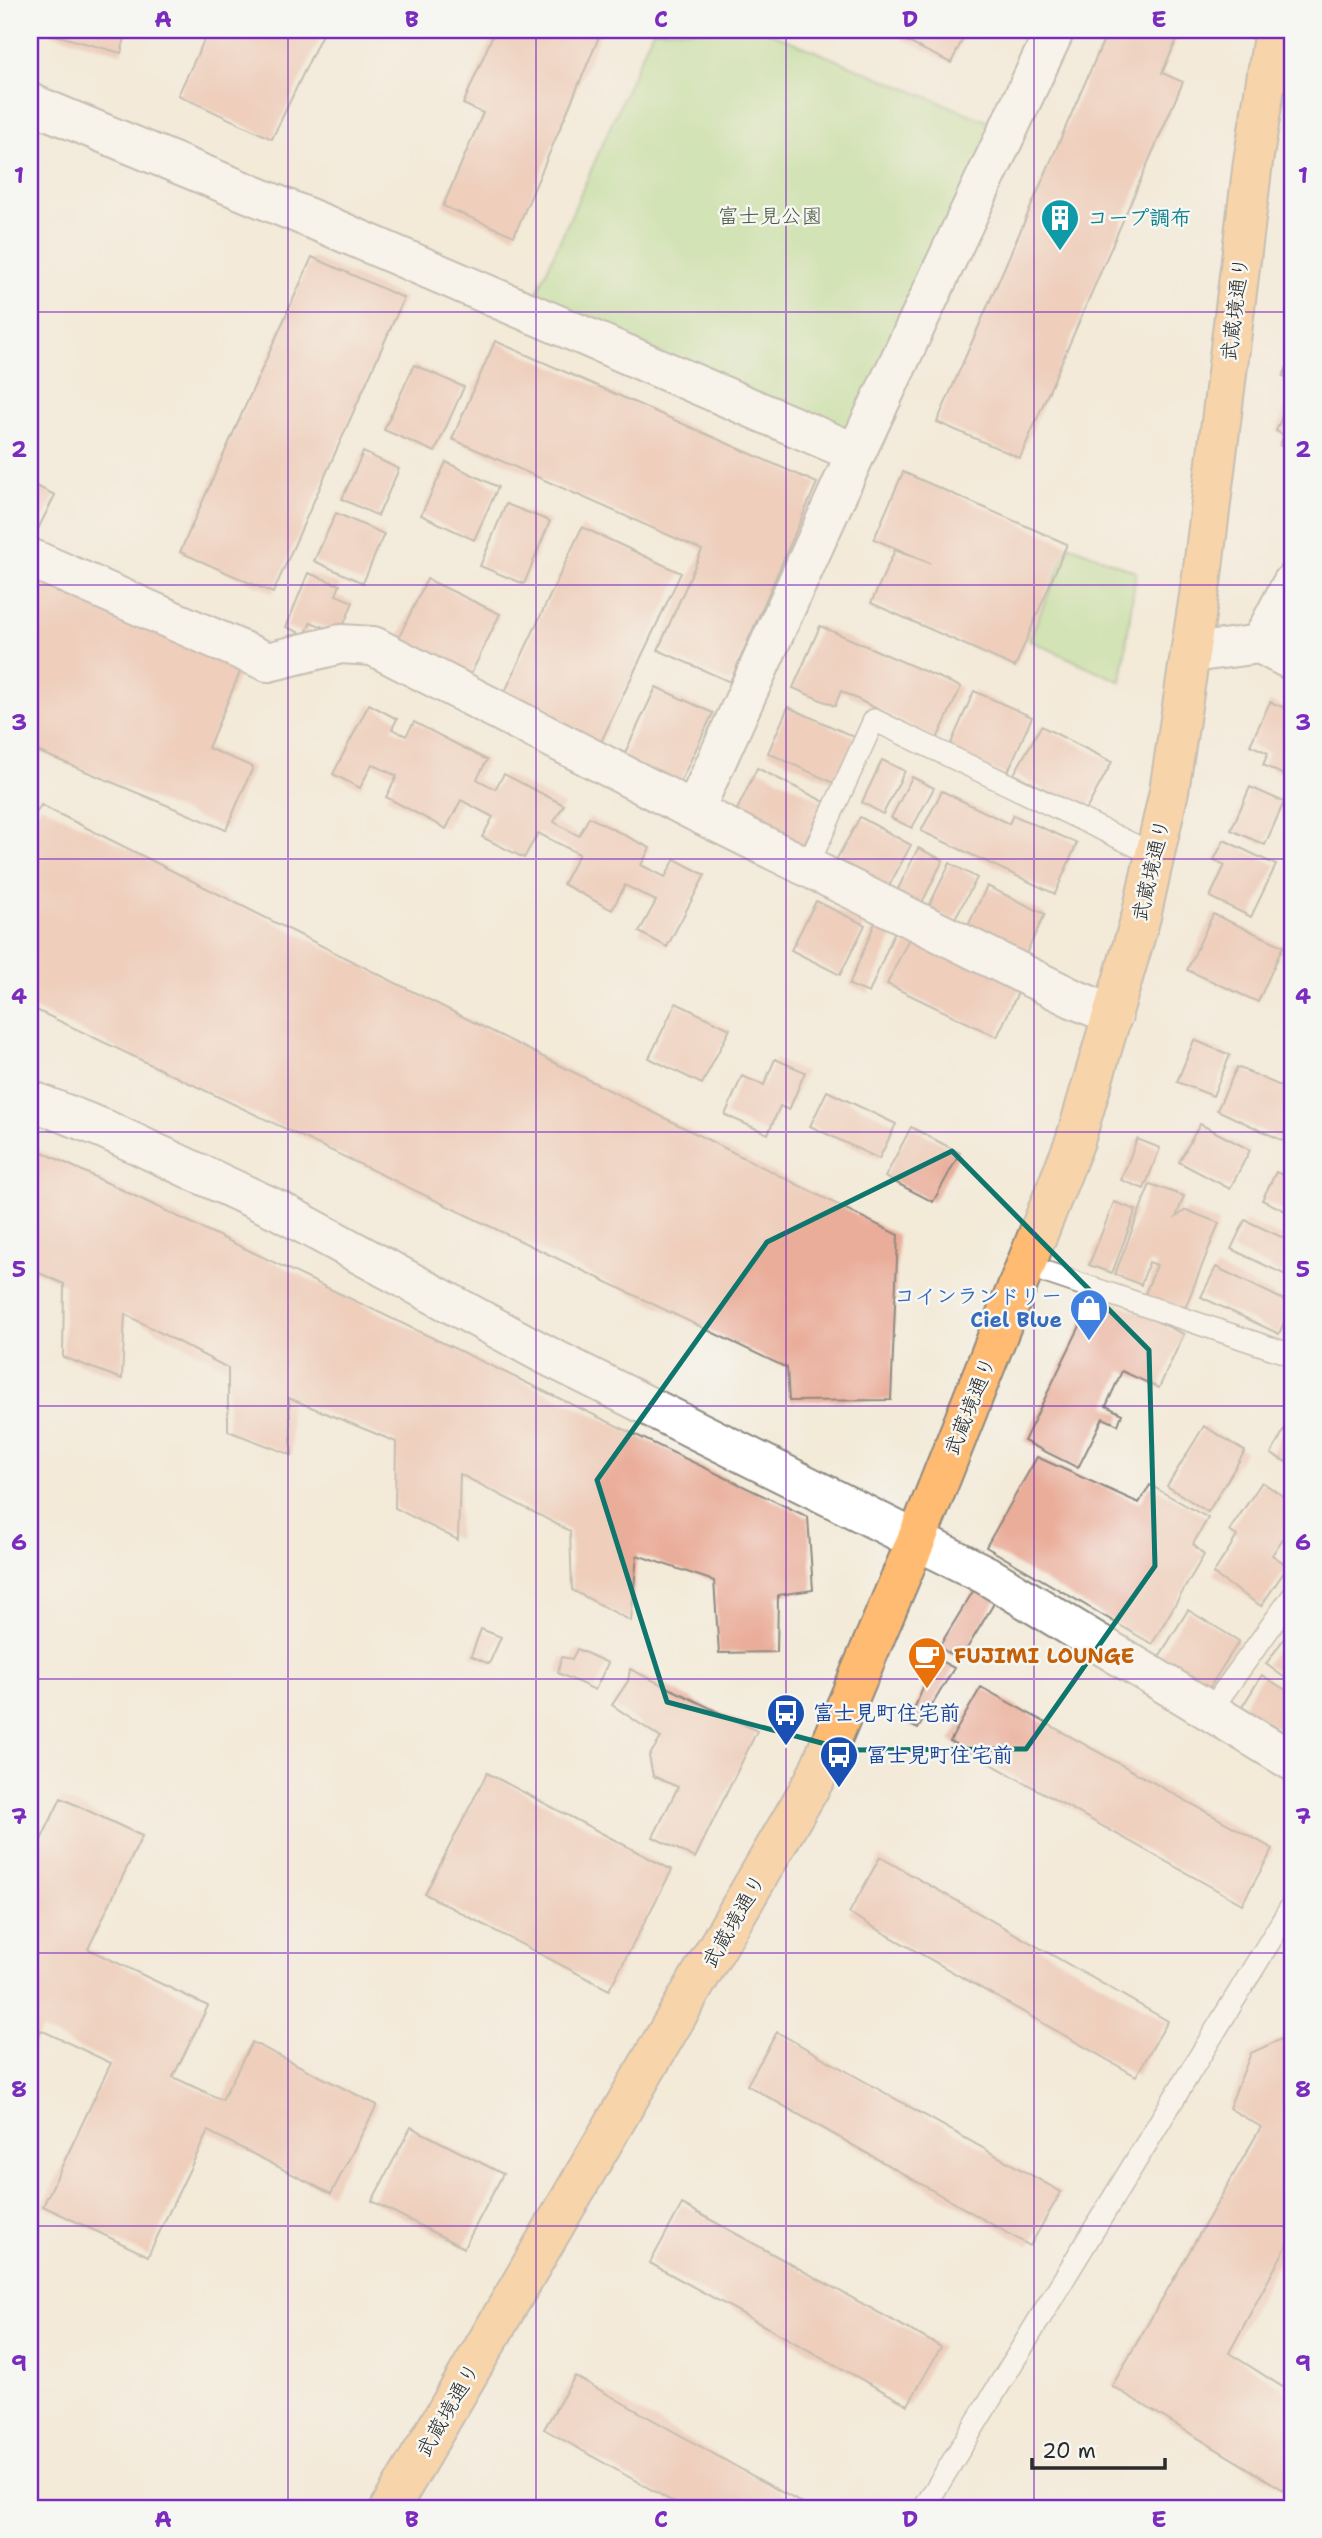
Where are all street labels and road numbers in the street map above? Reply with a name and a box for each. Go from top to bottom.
street label: 武蔵境通り [1215,255,1255,363]
street label: 武蔵境通り [1126,816,1176,924]
street label: 武蔵境通り [937,1352,1003,1460]
street label: 武蔵境通り [696,1869,772,1973]
street label: 武蔵境通り [410,2358,486,2462]

